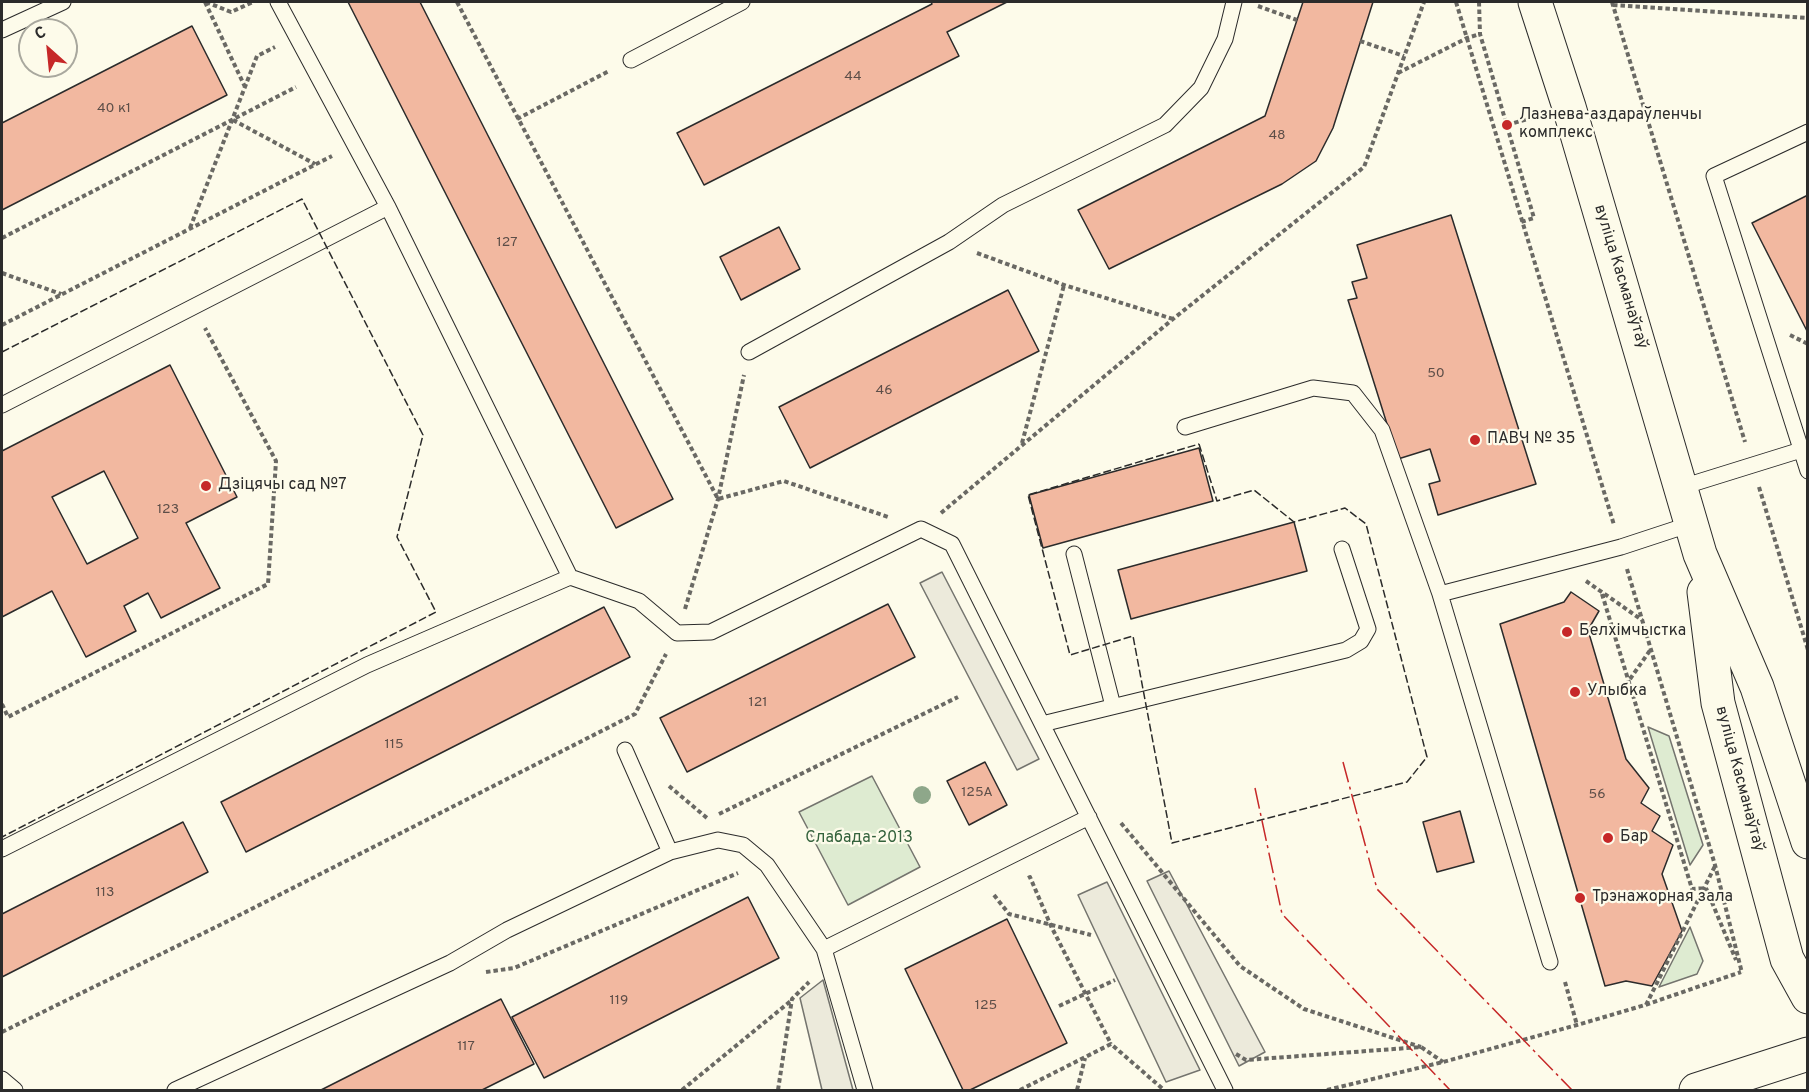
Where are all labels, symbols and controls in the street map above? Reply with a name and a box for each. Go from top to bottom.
north arrow [18,18,78,78]
text: С [32,23,50,45]
house number: 44 [844,69,862,85]
house number: 40 к1 [97,101,131,117]
place label: Лазнева-аздараўленчы комплекс [1519,106,1702,144]
marker: Лазнева-аздараўленчы комплекс [1500,118,1514,132]
house number: 48 [1268,128,1286,144]
street label: вуліца Касманаўтаў [1589,203,1651,351]
house number: 127 [497,235,517,251]
house number: 50 [1427,366,1445,382]
house number: 46 [875,383,893,399]
place label: ПАВЧ № 35 [1487,430,1575,450]
marker: ПАВЧ № 35 [1468,433,1482,447]
place label: Дзіцячы сад №7 [218,476,347,496]
marker: Дзіцячы сад №7 [199,479,213,493]
house number: 123 [157,502,179,518]
place label: Белхімчыстка [1579,622,1686,642]
marker: Белхімчыстка [1560,625,1574,639]
place label: Улыбка [1587,682,1647,702]
marker: Улыбка [1568,685,1582,699]
house number: 121 [748,695,768,711]
street label: вуліца Касманаўтаў [1710,704,1768,854]
house number: 115 [384,737,404,753]
house number: 125А [961,785,993,801]
house number: 56 [1588,787,1606,803]
place label: Бар [1620,828,1648,848]
park label: Слабада-2013 [805,829,913,849]
marker: Бар [1601,831,1615,845]
house number: 113 [96,885,114,901]
place label: Трэнажорная зала [1592,888,1733,908]
marker: Трэнажорная зала [1573,891,1587,905]
house number: 119 [610,993,628,1009]
house number: 125 [975,998,997,1014]
house number: 117 [457,1039,475,1055]

